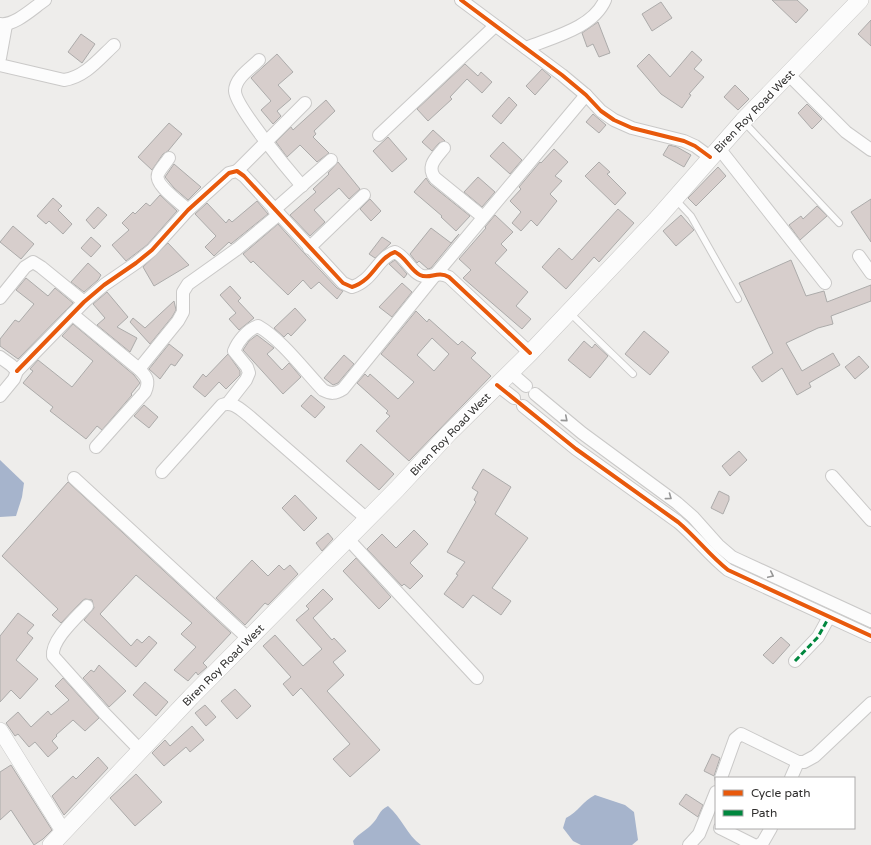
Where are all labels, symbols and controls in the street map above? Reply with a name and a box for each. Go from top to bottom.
street label: Biren Roy Road West [711,67,797,155]
street label: Biren Roy Road West [407,390,493,478]
one-way arrow [560,414,568,421]
one-way arrow [665,492,672,500]
one-way arrow [766,570,774,578]
street label: Biren Roy Road West [180,622,267,709]
legend [715,777,855,829]
text: Cycle path [751,786,810,800]
text: Path [751,806,777,820]

